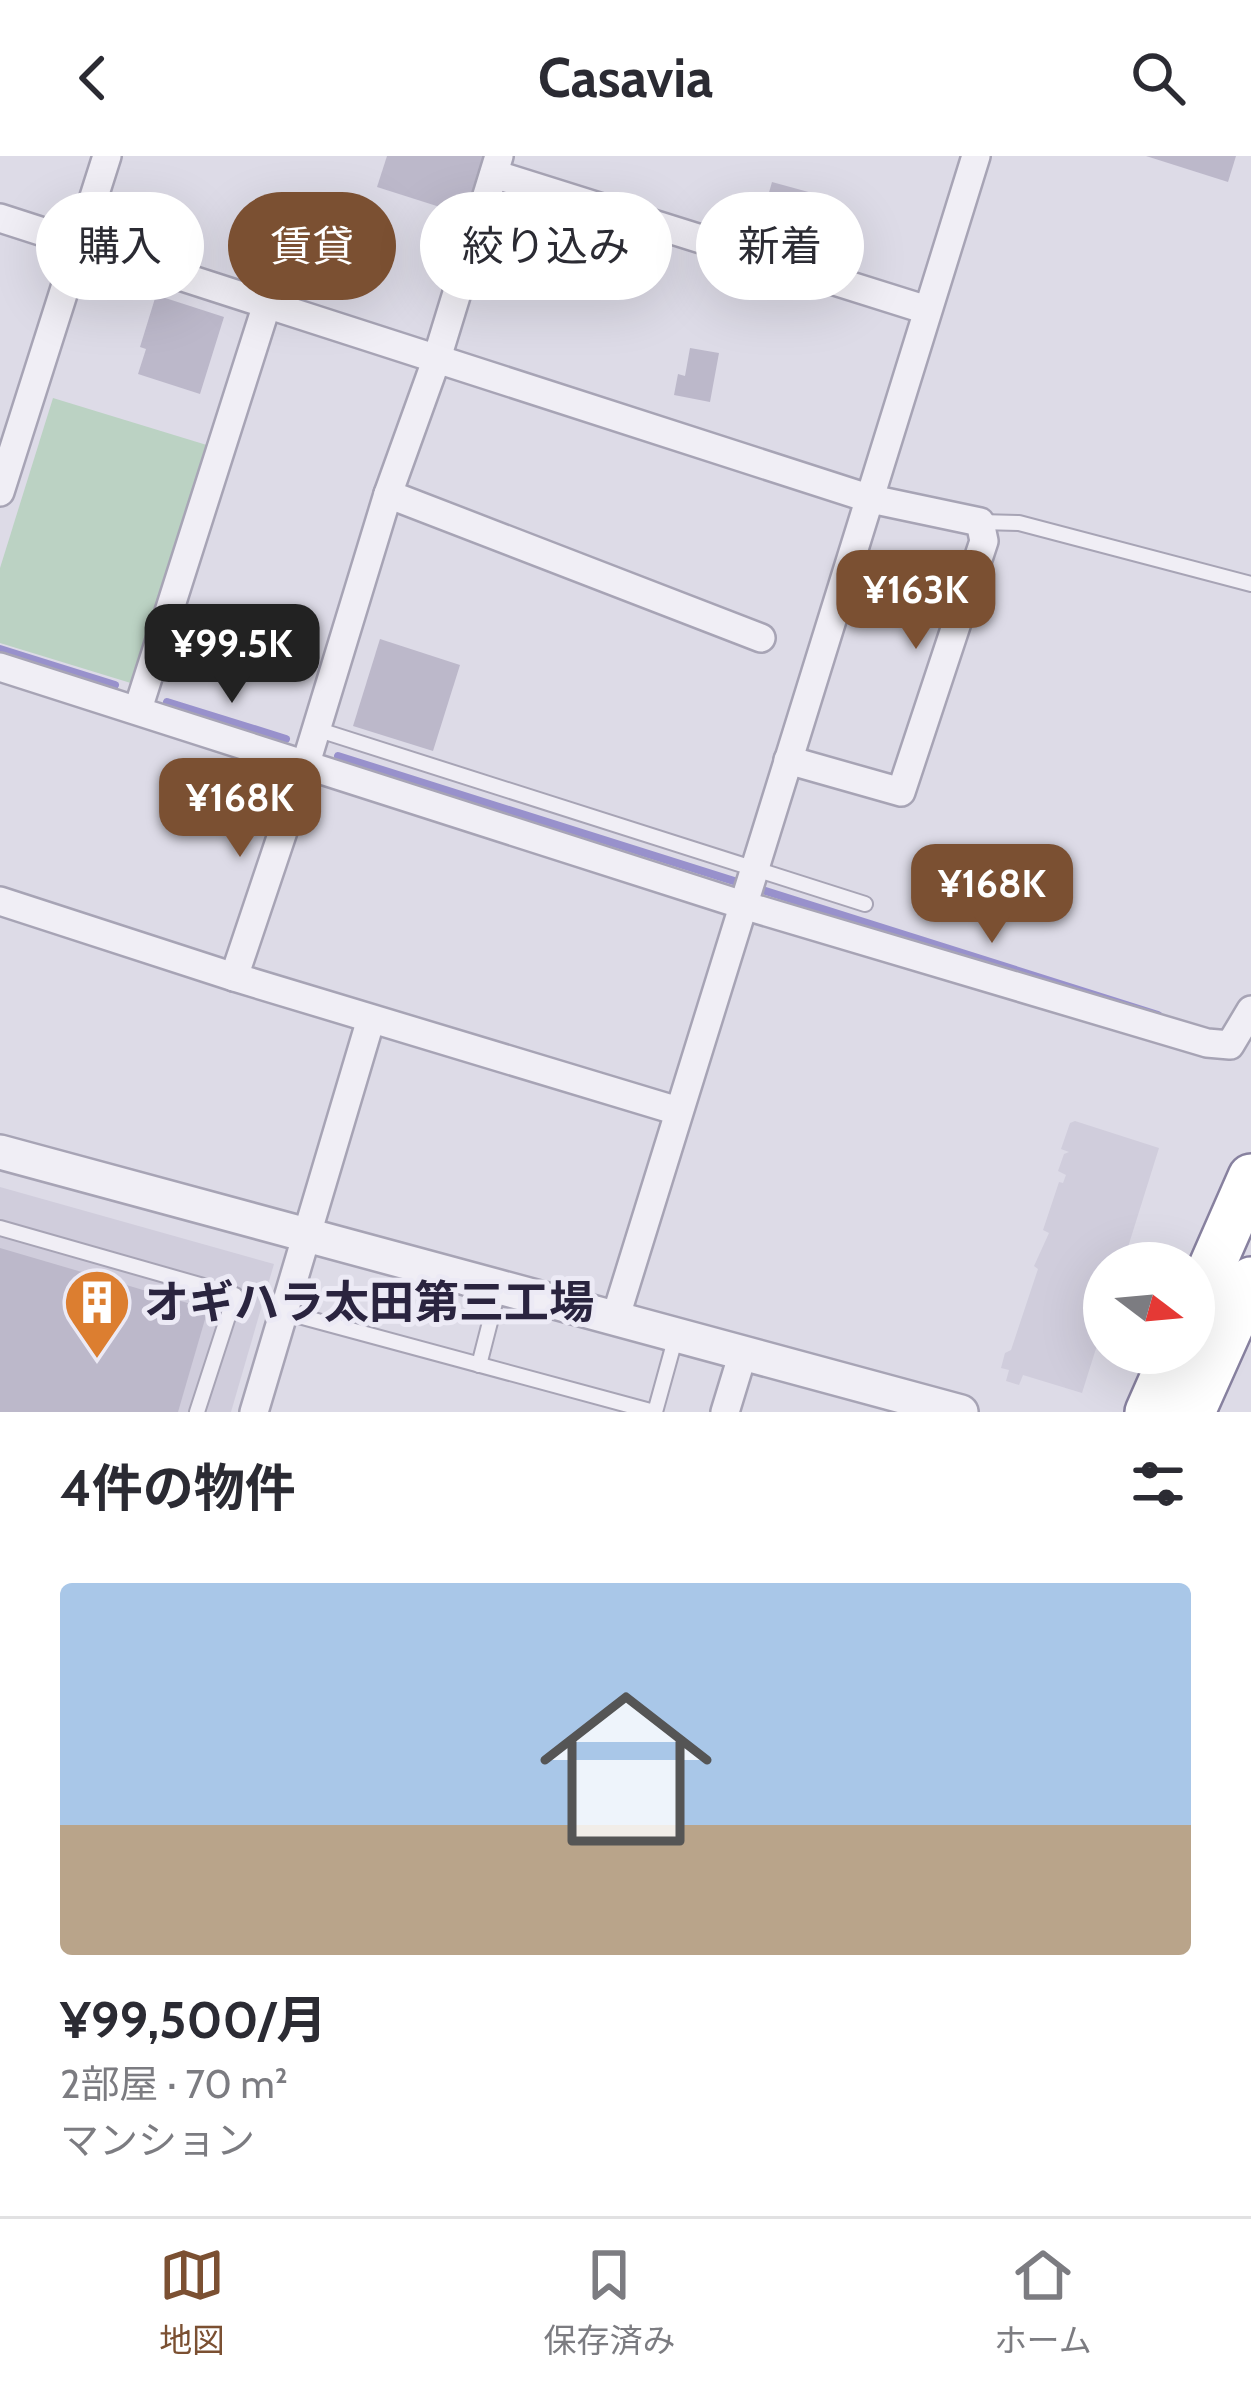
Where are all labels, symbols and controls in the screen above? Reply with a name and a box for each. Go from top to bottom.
icon: back [60,45,126,111]
text: Casavia [538,45,713,111]
icon: search [1125,45,1191,111]
chip: 購入 [36,192,204,300]
chip: 賃貸 [228,192,396,300]
chip: 絞り込み [420,192,672,300]
chip: 新着 [696,192,864,300]
pin: ¥163K [832,550,1000,652]
text: ¥163K [863,565,969,613]
pin: ¥99.5K [134,604,330,706]
text: ¥99.5K [172,619,292,667]
pin: ¥168K [156,758,324,860]
text: ¥168K [186,773,294,821]
pin: ¥168K [908,844,1076,946]
text: ¥168K [938,859,1046,907]
north arrow [1083,1242,1215,1374]
map controls [1083,1242,1215,1374]
building icon: オギハラ太田第三工場 [62,1267,132,1361]
place label: オギハラ太田第三工場 [144,1275,594,1329]
icon: filters [1125,1451,1191,1517]
text: 4件の物件 [60,1457,296,1519]
icon: home [518,1661,734,1877]
text: ¥99,500/月 [60,1989,327,2051]
text: 2部屋 · 70 m² [60,2060,288,2108]
text: マンション [60,2116,255,2164]
tab: 地図 [159,2242,225,2362]
tab: 保存済み [543,2242,675,2362]
tab: ホーム [994,2242,1092,2362]

